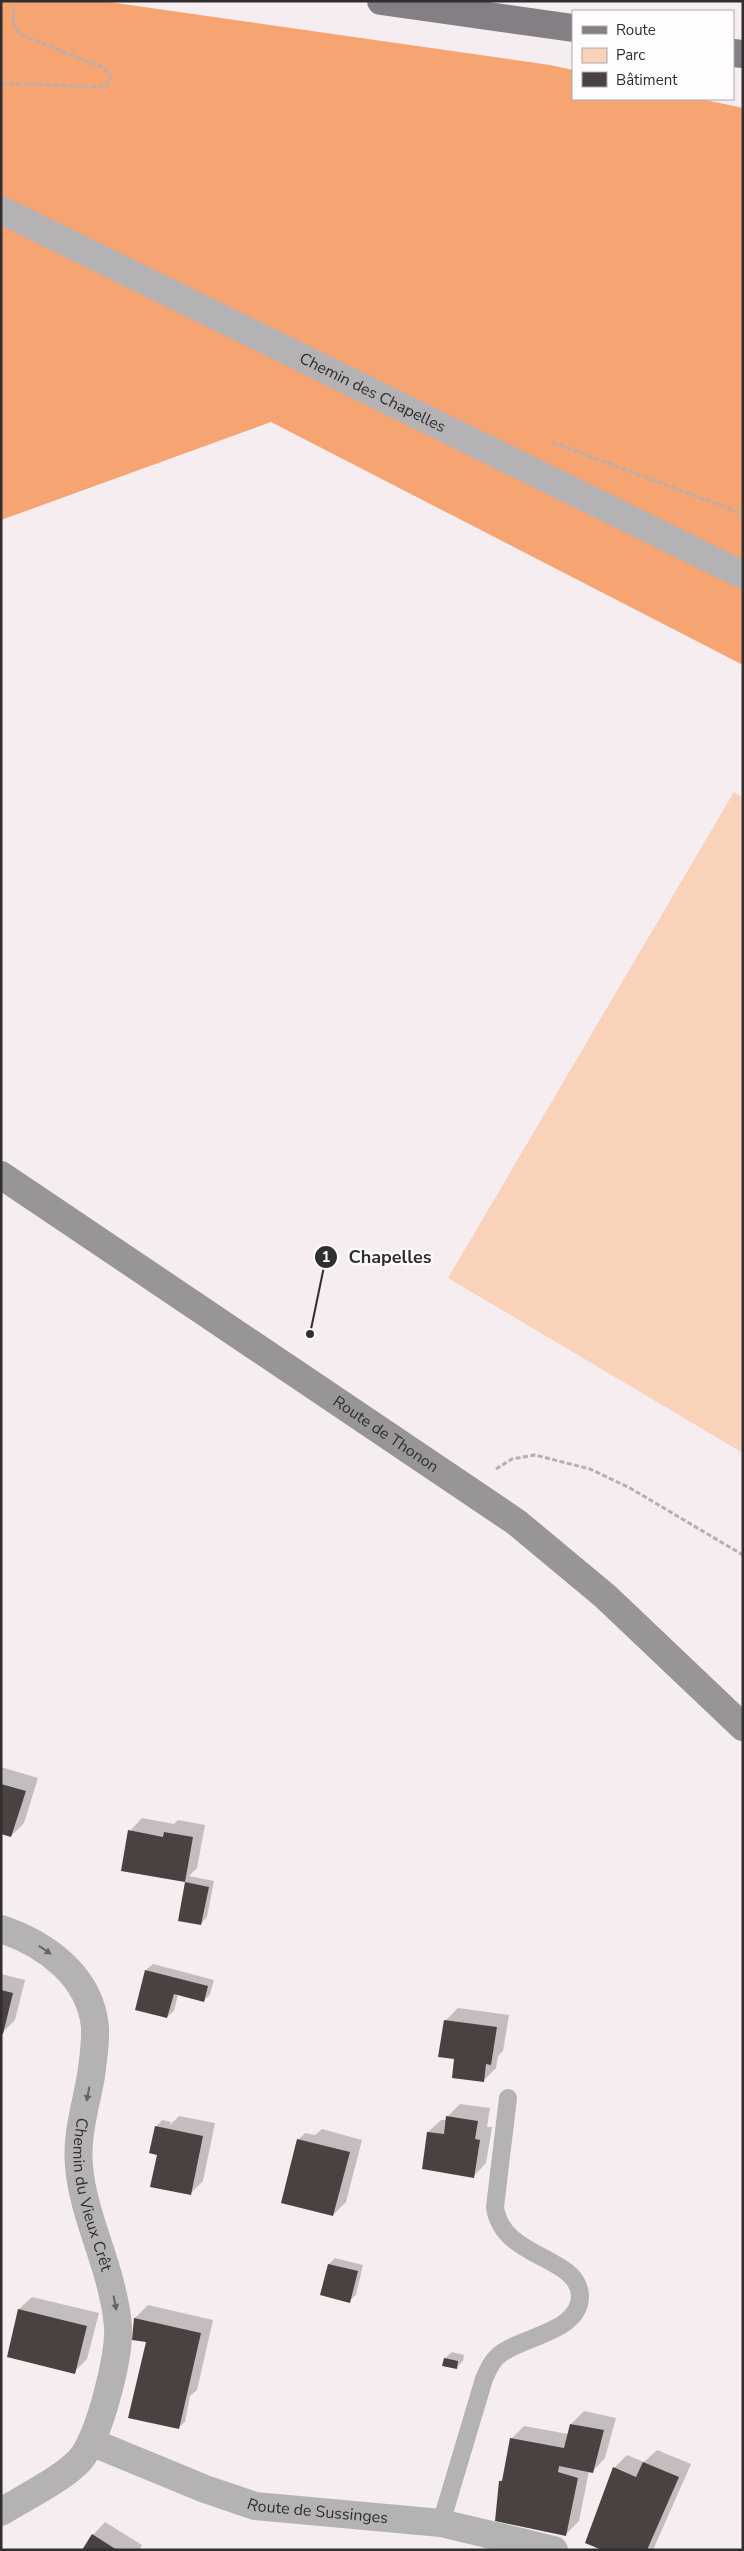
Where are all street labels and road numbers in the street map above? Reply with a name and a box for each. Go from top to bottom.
street label: Chemin des Chapelles [296,347,449,438]
street label: Route de Thonon [329,1391,443,1478]
street label: Chemin du Vieux Crêt [67,2116,117,2274]
street label: Route de Sussinges [244,2493,389,2529]

